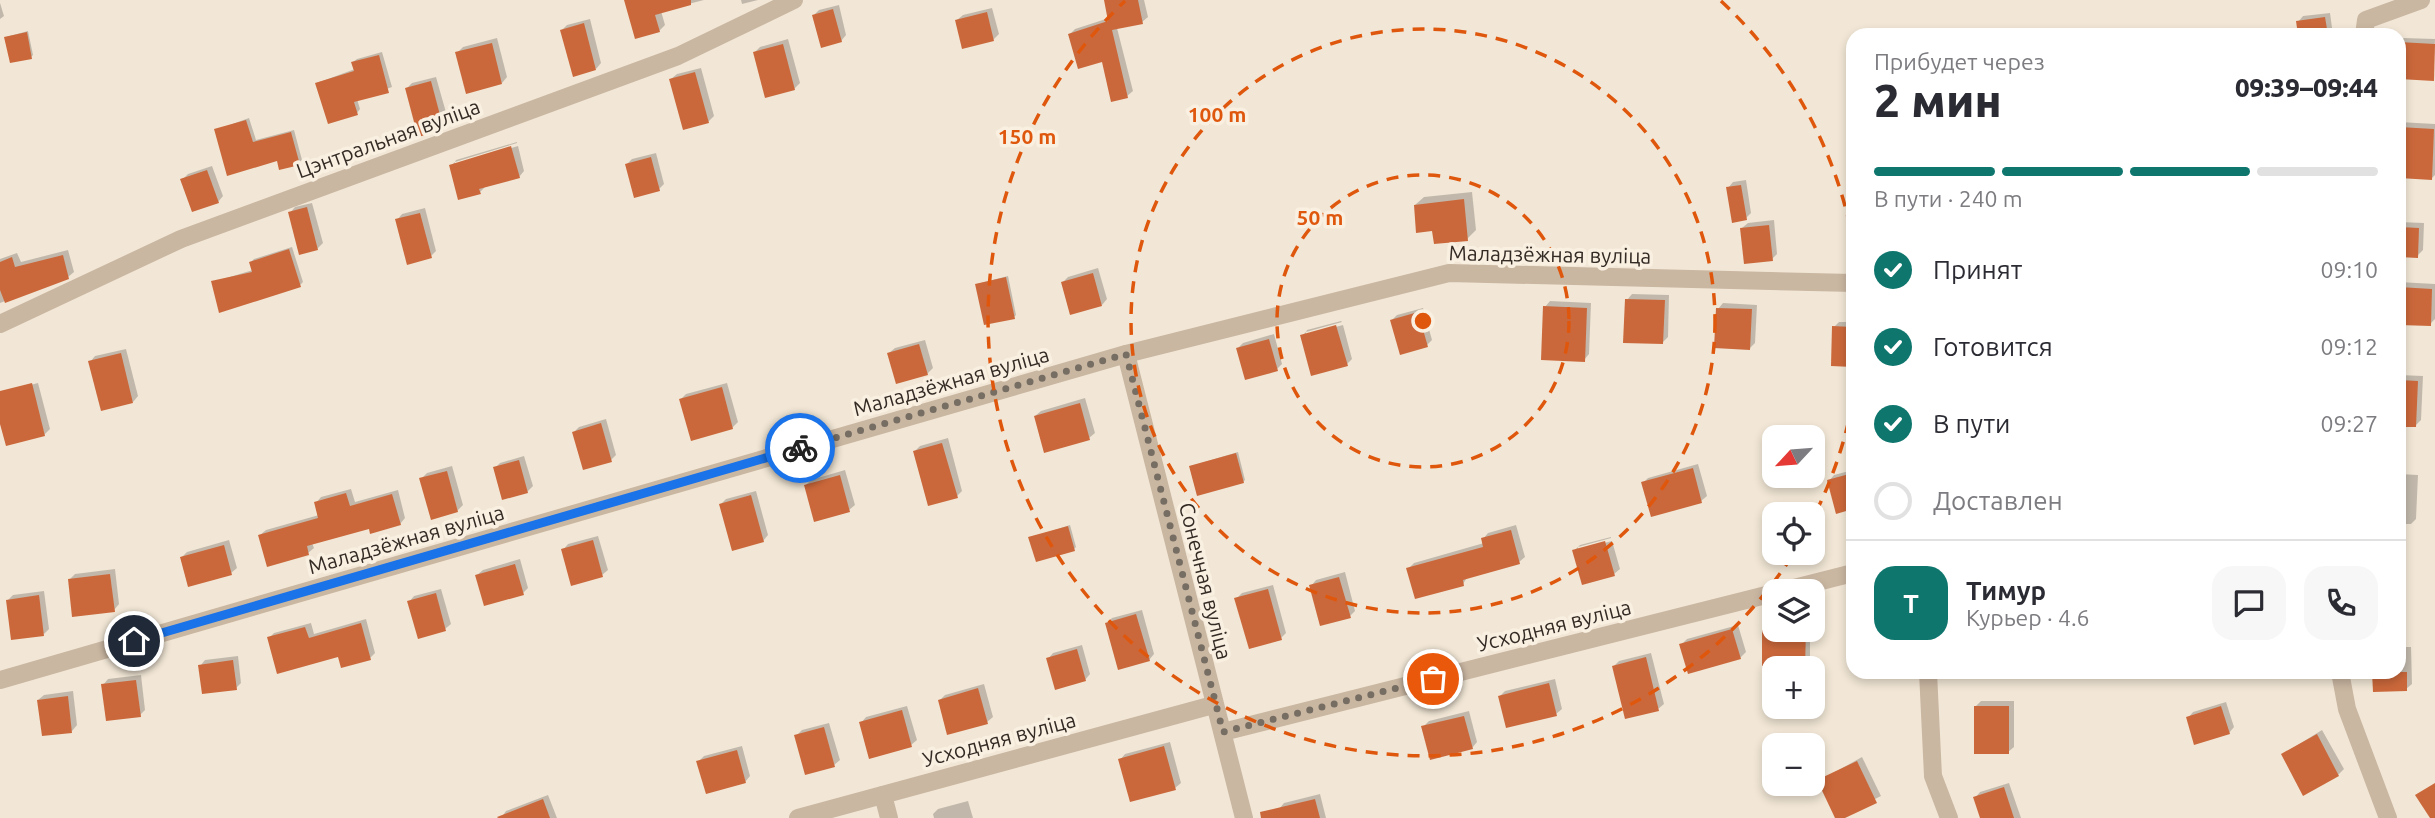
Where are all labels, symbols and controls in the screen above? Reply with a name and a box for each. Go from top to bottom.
text: Прибудет через [1874,49,2045,74]
text: 09:39–09:44 [2235,73,2378,102]
text: 2 мин [1874,74,2002,126]
street label: Цэнтральная вуліца [293,94,483,182]
text: 100 m [1188,102,1246,126]
text: 150 m [998,124,1056,148]
text: В пути · 240 m [1874,186,2023,211]
text: 50 m [1297,205,1343,229]
street label: Маладзёжная вуліца [1449,240,1651,268]
icon: check [1874,251,1912,289]
text: Принят [1933,255,2022,284]
text: 09:10 [2320,257,2378,282]
centre of rings [1411,309,1435,333]
icon: check [1874,328,1912,366]
text: Готовится [1933,332,2053,361]
text: 09:12 [2320,334,2378,359]
street label: Маладзёжная вуліца [850,342,1052,420]
icon: check [1874,405,1912,443]
text: В пути [1933,409,2010,438]
text: 09:27 [2320,411,2378,436]
courier [765,413,835,483]
north arrow [1762,425,1825,488]
map controls [1762,425,1825,796]
icon: bike [781,429,819,467]
text: Доставлен [1933,486,2063,515]
street label: Маладзёжная вуліца [305,500,507,578]
street label: Сонечная вуліца [1175,500,1237,662]
button: locate [1762,502,1825,565]
button: chat [2212,566,2286,640]
button: phone [2304,566,2378,640]
text: Тимур [1966,576,2046,605]
button: layers [1762,579,1825,642]
text: Т [1903,589,1919,618]
street label: Усходняя вуліца [1475,594,1633,656]
text: Курьер · 4.6 [1966,605,2090,630]
pin [104,611,164,671]
icon: home [115,622,153,660]
pin [1403,649,1463,709]
button: + [1762,656,1825,719]
icon: bag [1414,660,1452,698]
street label: Усходняя вуліца [920,707,1078,771]
button: − [1762,733,1825,796]

